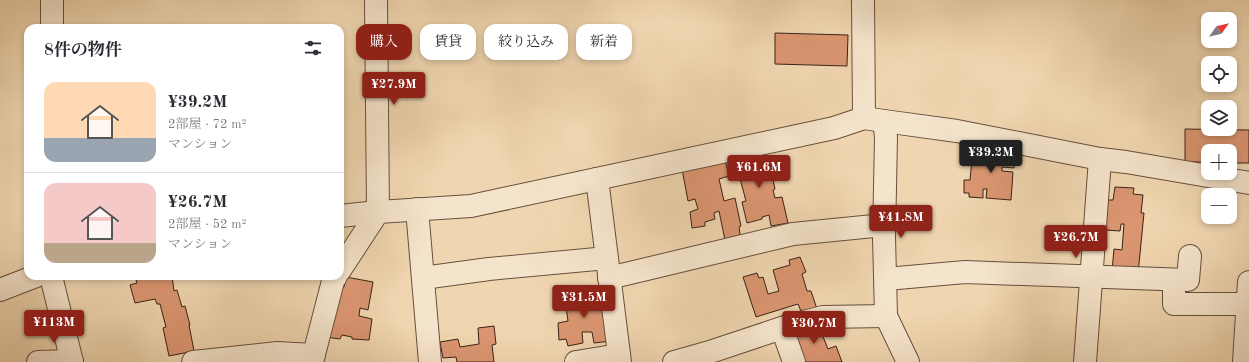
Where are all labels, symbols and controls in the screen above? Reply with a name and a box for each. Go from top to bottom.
north arrow [1201,12,1237,48]
map controls [1201,12,1237,224]
chip: 購入 [356,24,412,60]
chip: 賃貸 [420,24,476,60]
chip: 絞り込み [484,24,568,60]
chip: 新着 [576,24,632,60]
icon: filters [302,37,324,59]
text: 8件の物件 [44,42,122,59]
button: locate [1201,56,1237,92]
pin: ¥27.9M [361,72,427,106]
text: ¥27.9M [371,78,417,91]
text: ¥39.2M [168,94,227,111]
icon: home [76,98,124,146]
button: layers [1201,100,1237,136]
text: 2部屋 · 72 m² [168,118,246,131]
text: マンション [168,138,232,151]
pin: ¥39.2M [958,140,1024,174]
button: + [1201,144,1237,180]
text: ¥39.2M [968,146,1014,159]
pin: ¥61.6M [726,155,792,189]
text: ¥61.6M [736,161,782,174]
button: − [1201,188,1237,224]
text: ¥26.7M [168,194,227,211]
icon: home [76,199,124,247]
pin: ¥41.8M [868,205,934,239]
text: ¥41.8M [878,211,924,224]
text: 2部屋 · 52 m² [168,218,246,231]
pin: ¥26.7M [1043,225,1109,259]
text: ¥26.7M [1053,231,1099,244]
text: マンション [168,238,232,251]
pin: ¥31.5M [551,285,617,319]
text: ¥31.5M [561,291,607,304]
pin: ¥113M [26,310,82,344]
pin: ¥30.7M [781,311,847,345]
text: ¥113M [33,316,75,329]
text: ¥30.7M [791,317,837,330]

